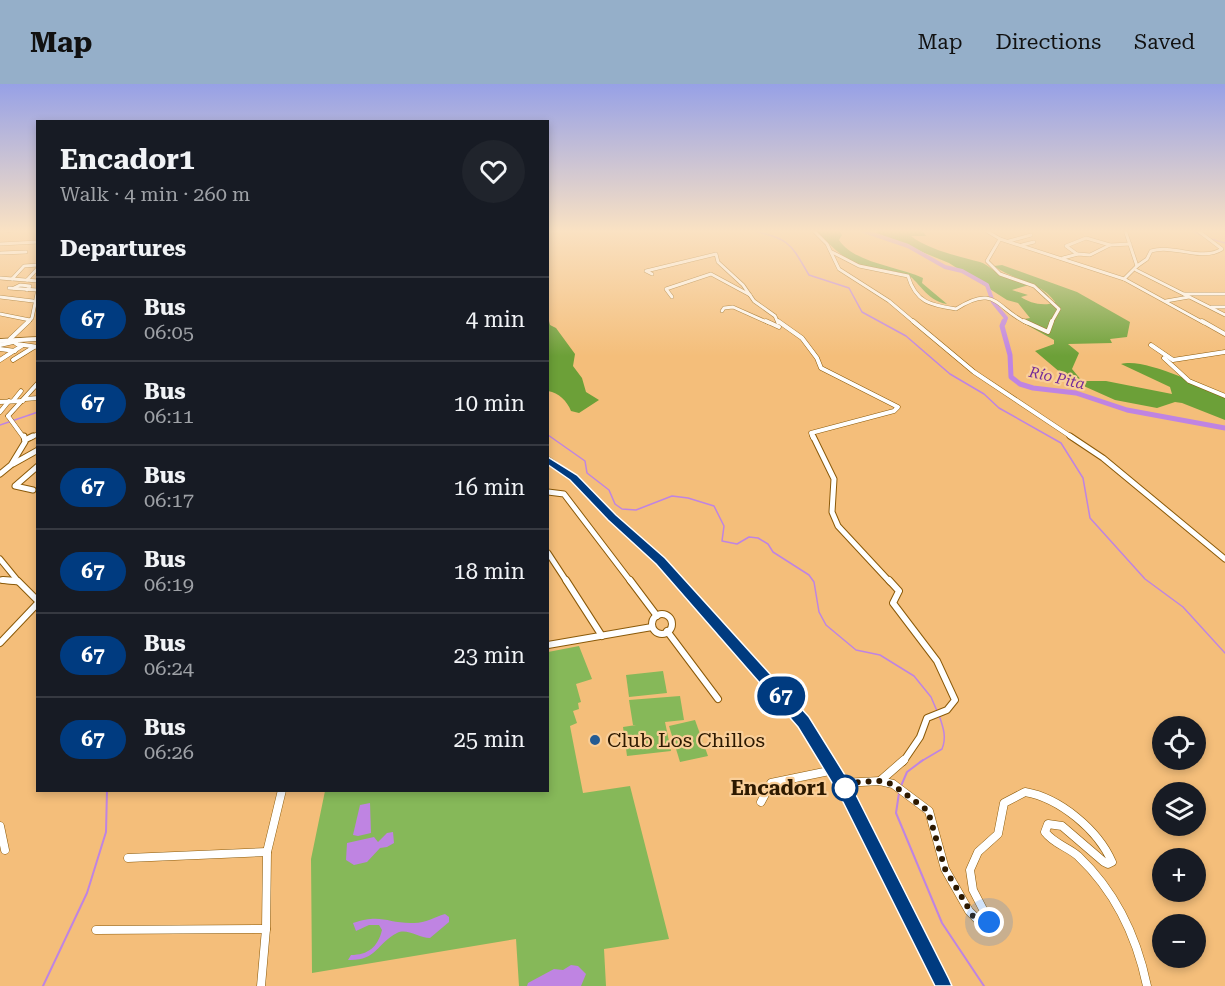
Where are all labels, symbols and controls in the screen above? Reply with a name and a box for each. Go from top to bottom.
text: Map [30,26,92,59]
text: Map [918,30,962,54]
text: Directions [995,30,1101,54]
text: Saved [1134,30,1195,54]
button: heart [462,140,525,203]
text: Encador1 [60,143,195,176]
text: Walk · 4 min · 260 m [60,182,250,206]
text: Departures [60,236,186,261]
text: Bus [144,295,186,320]
text: 67 [81,307,105,331]
text: 4 min [466,307,525,332]
text: 06:05 [144,320,194,344]
water label: Río Pita [1026,363,1087,393]
text: Bus [144,379,186,404]
text: 67 [81,391,105,415]
text: 10 min [454,391,525,416]
text: 06:11 [144,404,194,428]
text: Bus [144,463,186,488]
text: 67 [81,475,105,499]
text: 16 min [454,475,525,500]
text: 06:17 [144,488,194,512]
text: Bus [144,547,186,572]
text: 67 [81,559,105,583]
text: 18 min [454,559,525,584]
text: 06:19 [144,572,194,596]
text: Bus [144,631,186,656]
text: 67 [81,643,105,667]
text: 23 min [454,643,525,668]
text: 06:24 [144,656,194,680]
line badge: 67 [754,676,808,716]
text: 67 [769,684,793,708]
text: Bus [144,715,186,740]
map controls [1152,716,1206,968]
button: locate [1152,716,1206,770]
text: 67 [81,727,105,751]
text: 25 min [454,727,525,752]
place label: Club Los Chillos [607,728,765,752]
marker: Club Los Chillos [588,733,602,747]
text: 06:26 [144,740,194,764]
marker: Encador1 [832,775,858,801]
place label: Encador1 [731,776,827,800]
button: layers [1152,782,1206,836]
button: + [1152,848,1206,902]
your location [974,907,1004,937]
button: − [1152,914,1206,968]

